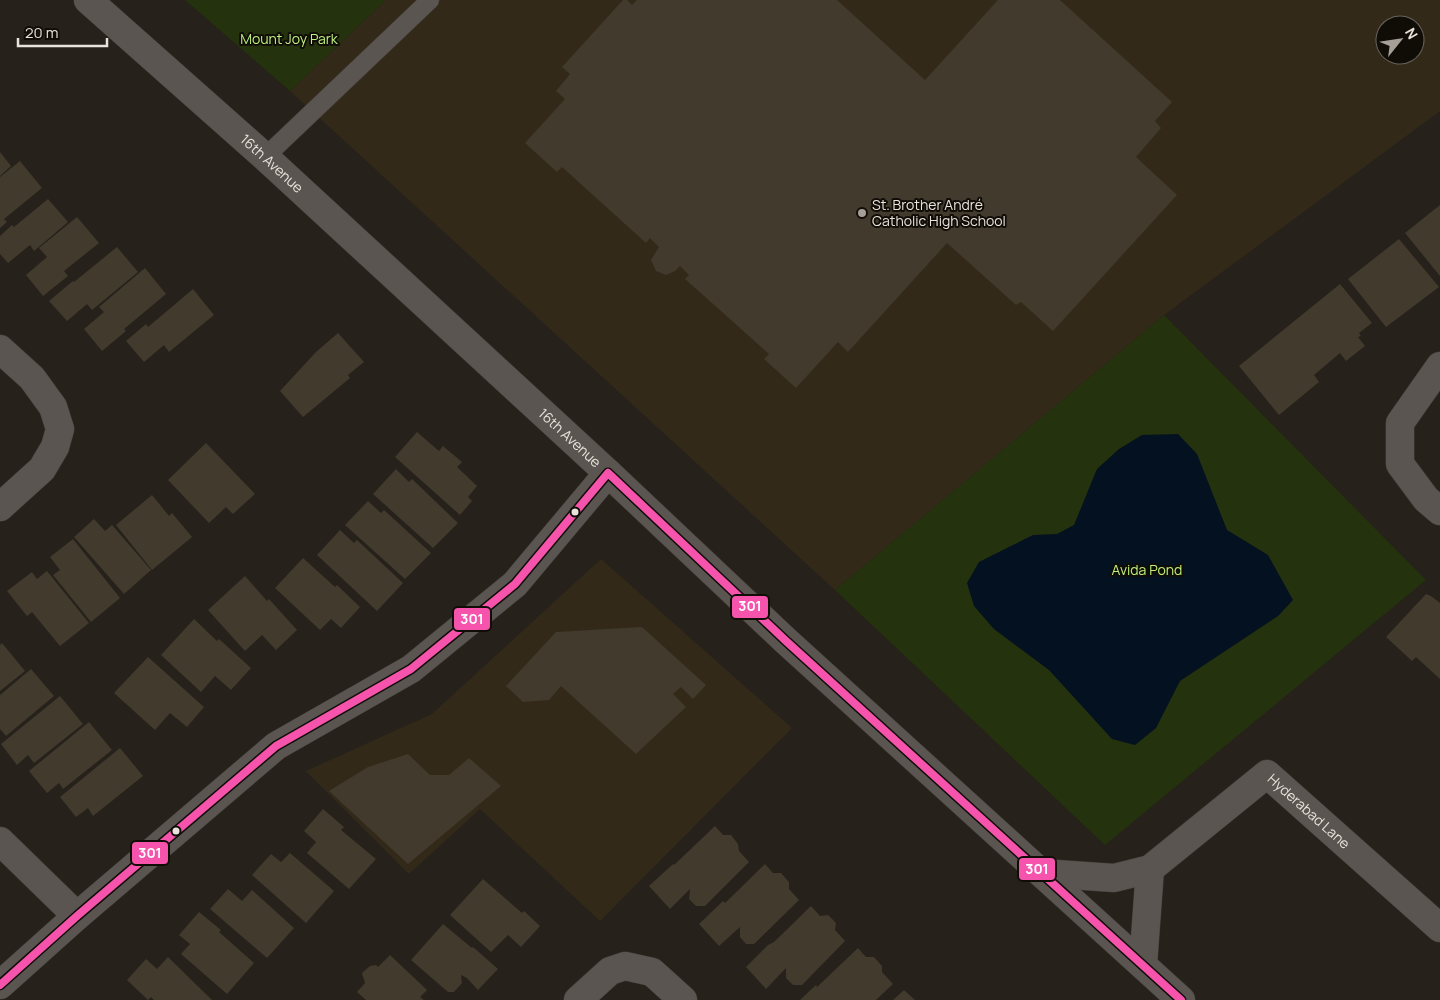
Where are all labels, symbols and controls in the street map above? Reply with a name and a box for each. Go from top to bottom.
scale bar [18,15,106,47]
north arrow [1375,15,1425,65]
text: 20 m [25,22,58,43]
text: N [1401,24,1422,42]
park label: Mount Joy Park [240,29,339,48]
street label: 16th Avenue [237,130,308,197]
place label: St. Brother André Catholic High School [872,195,1006,230]
marker: St. Brother André Catholic High School [856,207,868,219]
street label: 16th Avenue [535,404,606,471]
unlabelled marker [570,507,580,517]
park label: Avida Pond [1112,560,1182,579]
line badge: 301 [731,595,769,619]
text: 301 [738,596,762,615]
line badge: 301 [453,607,491,631]
text: 301 [460,609,484,628]
street label: Hyderabad Lane [1264,769,1354,853]
unlabelled marker [171,826,181,836]
line badge: 301 [131,841,169,865]
text: 301 [138,843,162,862]
line badge: 301 [1018,857,1056,881]
text: 301 [1025,859,1049,878]

